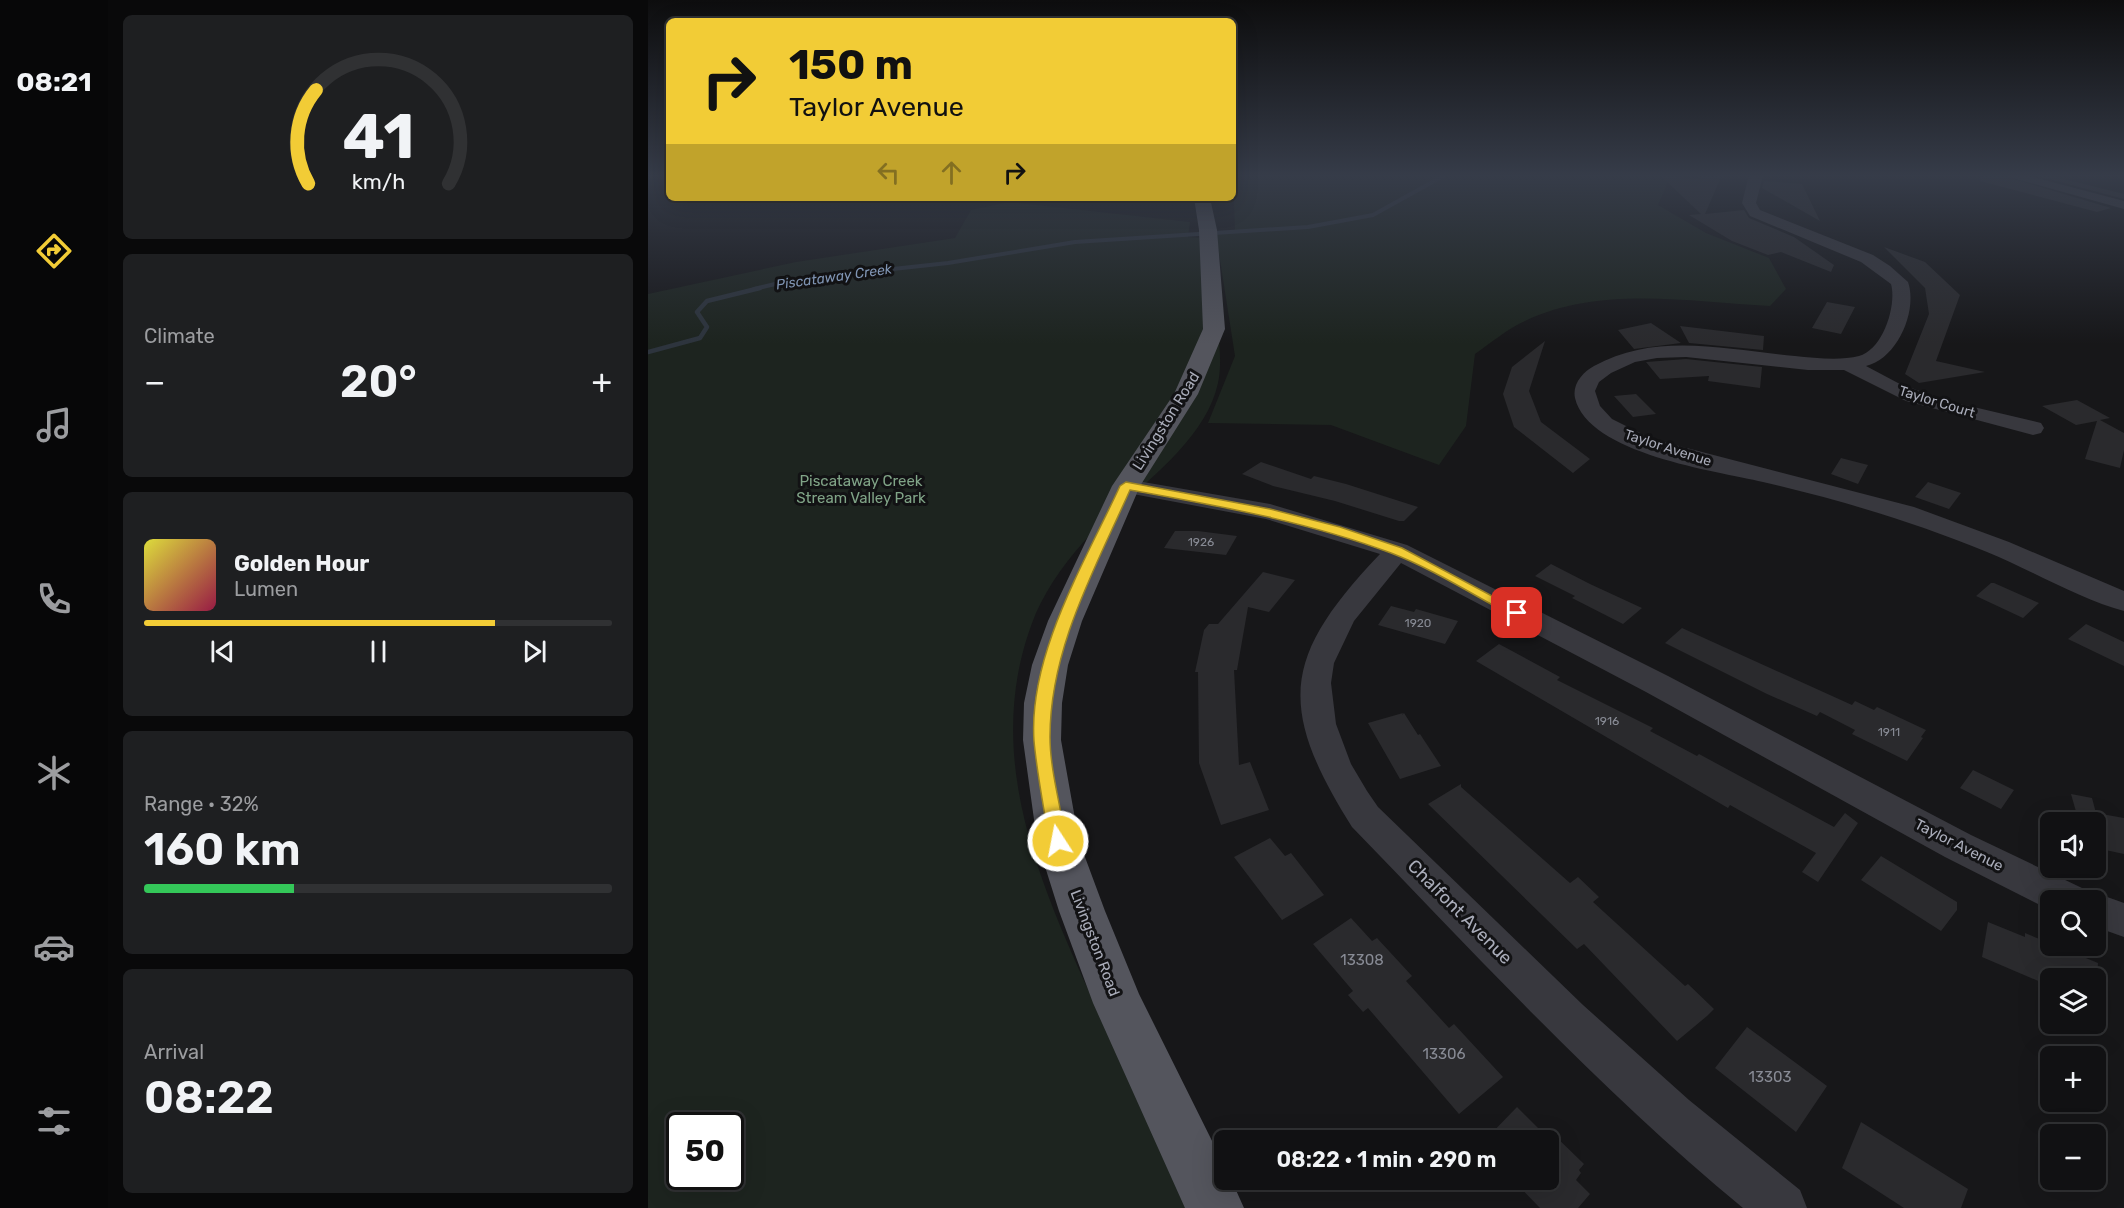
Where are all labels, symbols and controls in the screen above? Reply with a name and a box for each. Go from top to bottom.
text: 150 m [789,40,913,90]
icon: right [690,42,768,120]
text: 08:21 [16,66,92,98]
text: Taylor Avenue [789,91,964,123]
text: 41 [342,100,414,174]
icon: left [872,156,905,189]
icon: ahead [935,156,968,189]
icon: right [998,156,1031,189]
text: km/h [351,169,405,194]
icon: directions [33,230,75,272]
water label: Piscataway Creek [775,260,894,294]
text: Climate [144,324,215,348]
text: 20° [340,355,417,408]
text: − [144,362,165,401]
text: + [591,362,612,401]
street label: Livingston Road [1129,369,1203,473]
street label: Taylor Court [1897,382,1978,422]
icon: music [33,404,75,446]
street label: Taylor Avenue [1622,426,1714,470]
park label: Piscataway Creek Stream Valley Park [796,472,926,507]
house number: 1926 [1188,535,1214,549]
text: Golden Hour [234,550,369,577]
text: Lumen [234,577,298,601]
icon: phone [33,578,75,620]
pin [1491,587,1542,638]
icon: arrive [1500,596,1533,629]
house number: 1920 [1405,616,1431,630]
icon: previous [206,635,239,668]
icon: pause [362,635,395,668]
icon: next [518,635,551,668]
house number: 1916 [1595,714,1619,728]
house number: 1911 [1878,725,1900,739]
icon: climate [33,752,75,794]
text: Range · 32% [144,792,259,816]
position arrow [1026,809,1090,873]
map controls [2040,812,2106,1190]
button: sound [2040,812,2106,878]
street label: Taylor Avenue [1912,815,2006,875]
text: 160 km [144,823,301,876]
street label: Chalfont Avenue [1403,855,1517,969]
street label: Livingston Road [1066,887,1124,999]
button: search [2040,890,2106,956]
icon: car [33,926,75,968]
house number: 13308 [1340,951,1384,969]
button: layers [2040,968,2106,1034]
text: Arrival [144,1040,204,1064]
house number: 13306 [1422,1045,1466,1063]
button: + [2040,1046,2106,1112]
house number: 13303 [1749,1068,1792,1086]
text: 08:22 [144,1071,274,1124]
icon: filters [33,1100,75,1142]
speed limit sign: 50 [666,1112,744,1190]
button: − [2040,1124,2106,1190]
text: 08:22 · 1 min · 290 m [1276,1146,1497,1173]

